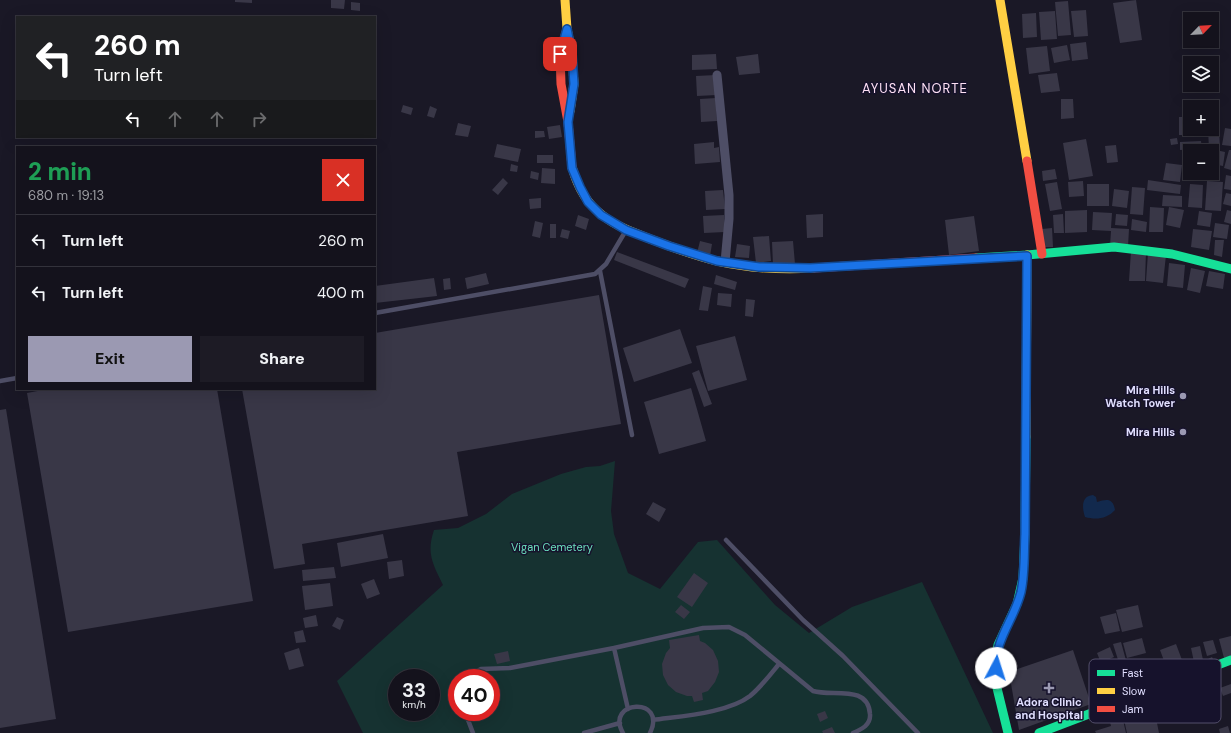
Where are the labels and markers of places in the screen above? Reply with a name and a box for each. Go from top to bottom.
pin [543,37,577,71]
place label: Mira Hills Watch Tower [1105,383,1175,410]
marker: Mira Hills Watch Tower [1178,391,1188,401]
place label: Mira Hills [1126,425,1175,439]
marker: Mira Hills [1178,427,1188,437]
marker: Adora Clinic and Hospital [1043,682,1055,694]
place label: Adora Clinic and Hospital [1015,695,1083,722]

